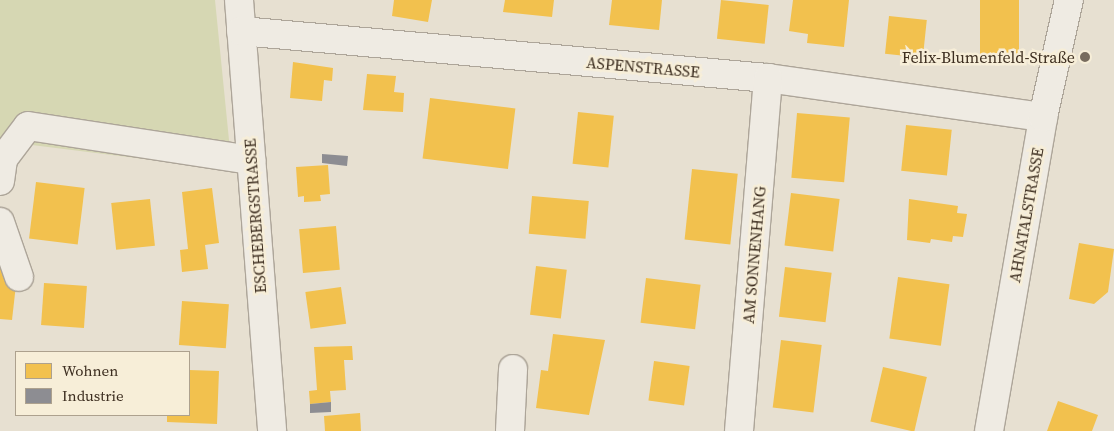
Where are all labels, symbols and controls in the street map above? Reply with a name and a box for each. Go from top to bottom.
place label: Felix-Blumenfeld-Straße [902,47,1075,67]
marker: Felix-Blumenfeld-Straße [1079,51,1091,63]
street label: ASPENSTRASSE [585,52,701,82]
street label: ESCHEBERGSTRASSE [240,138,270,294]
street label: AHNATALSTRASSE [1005,146,1047,284]
street label: AM SONNENHANG [738,186,770,324]
legend [15,351,190,416]
text: Wohnen [62,360,118,381]
text: Industrie [62,385,124,406]

